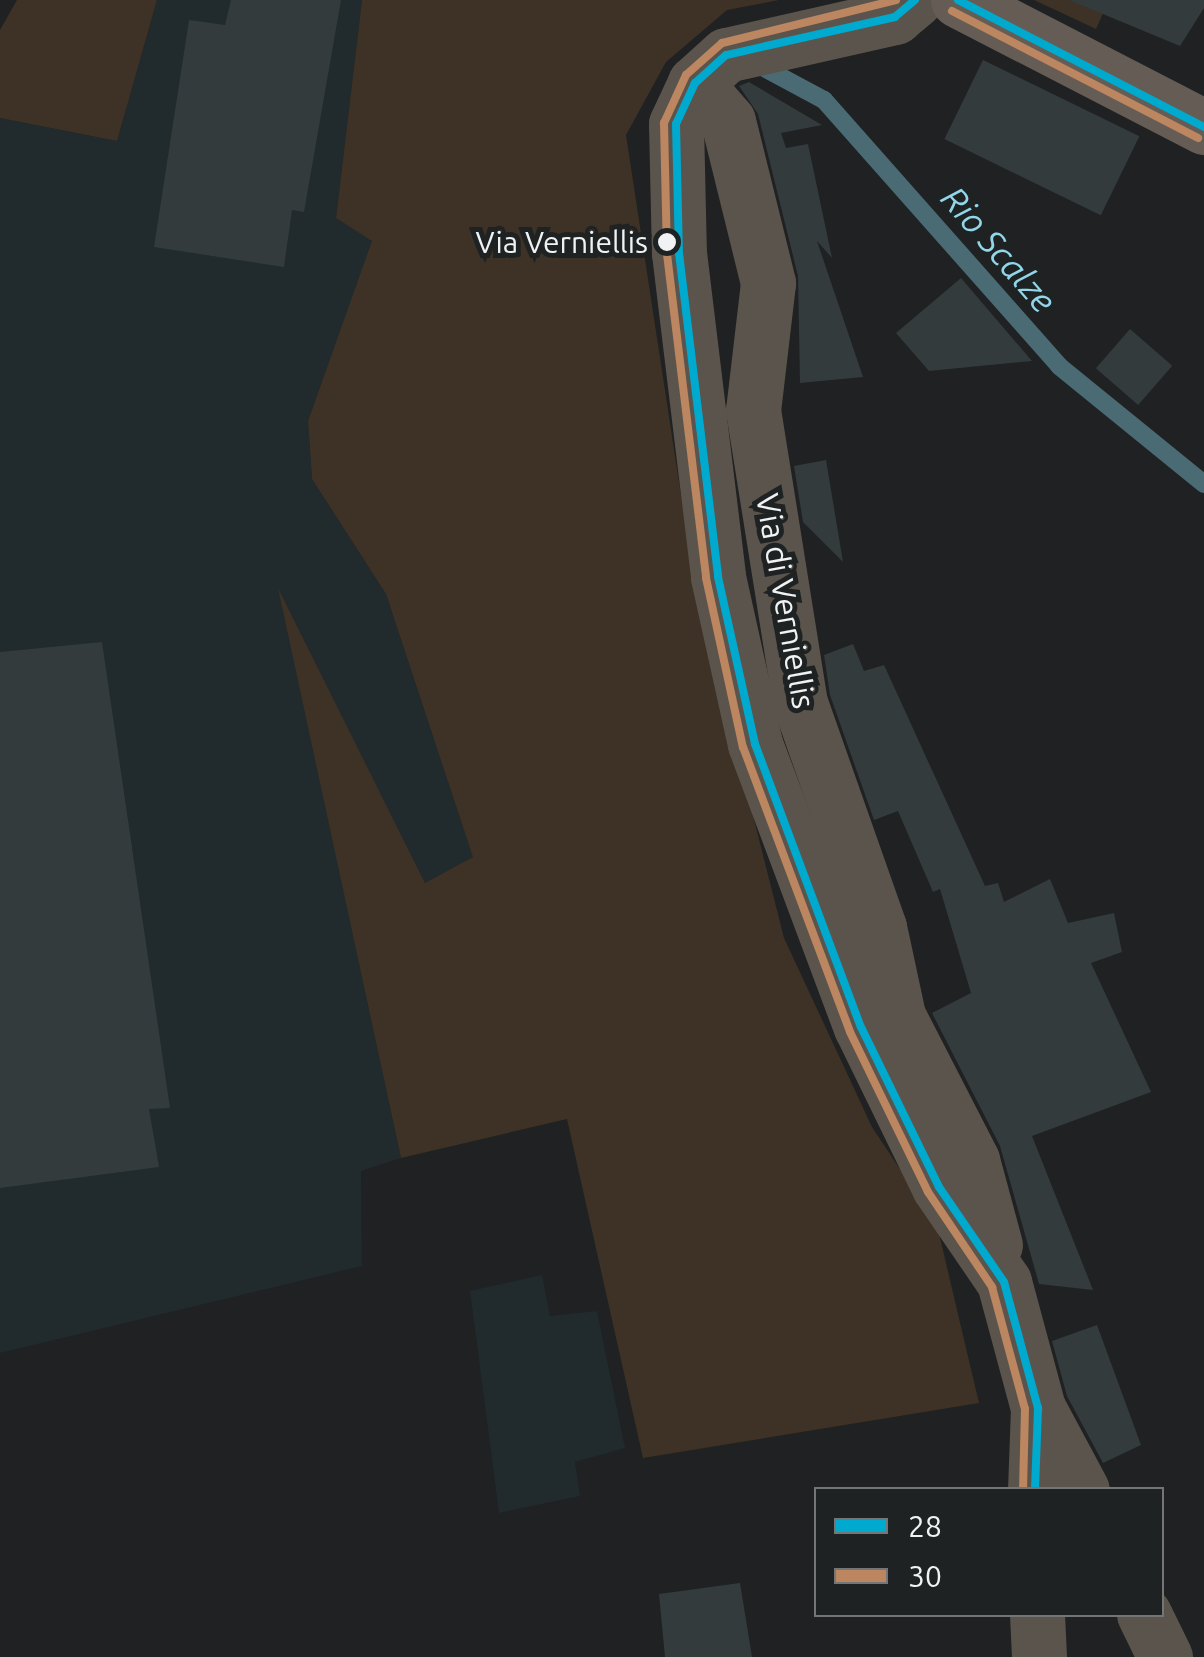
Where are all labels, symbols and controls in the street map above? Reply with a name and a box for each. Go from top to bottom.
water label: Rio Scalze [933,177,1065,321]
place label: Via Verniellis [476,224,648,260]
marker: Via Verniellis [657,232,677,252]
street label: Via di Verniellis [748,490,824,712]
legend [814,1487,1164,1617]
text: 28 [908,1509,942,1543]
text: 30 [908,1559,942,1593]

